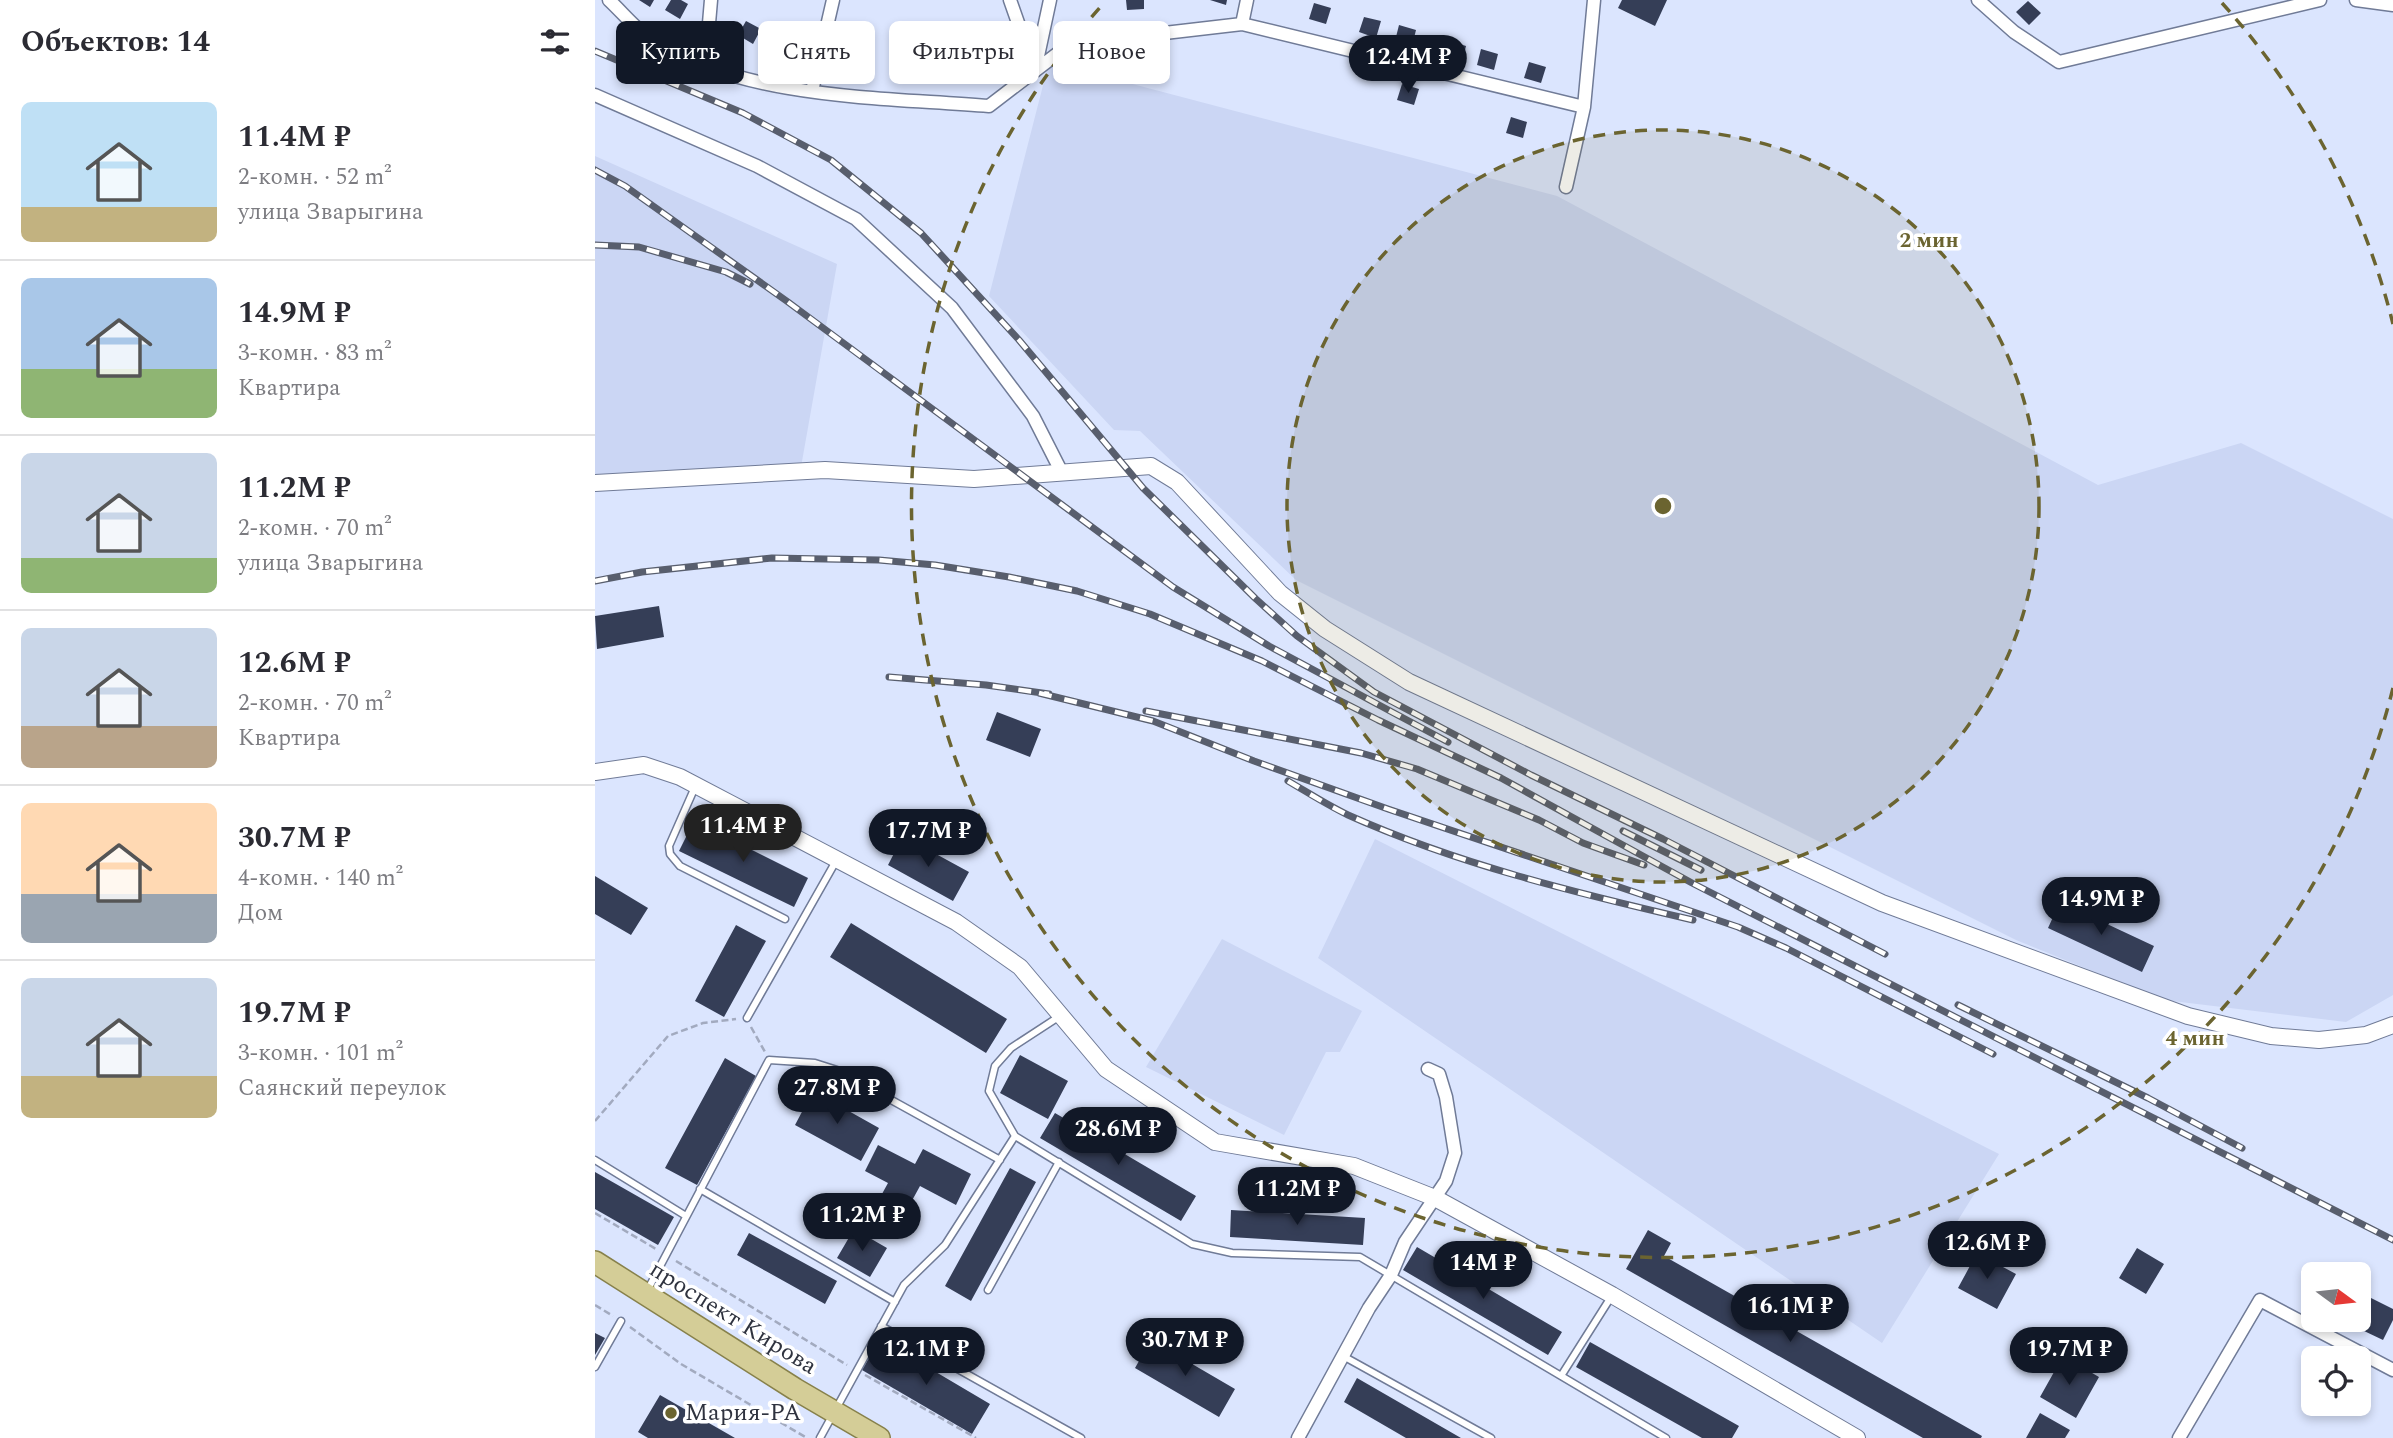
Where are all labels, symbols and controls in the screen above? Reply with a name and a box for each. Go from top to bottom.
text: Объектов: 14 [21,19,210,65]
chip: Купить [616,21,744,84]
chip: Снять [758,21,875,84]
chip: Фильтры [889,21,1039,84]
chip: Новое [1053,21,1170,84]
icon: filters [536,23,574,61]
pin: 12.4M ₽ [1343,36,1473,95]
text: 12.4M ₽ [1365,40,1451,75]
text: 11.4M ₽ [238,114,351,160]
icon: home [77,130,161,214]
text: 2-комн. · 52 m² [238,160,392,195]
text: улица Зварыгина [238,195,423,230]
text: 2 мин [1899,225,1959,257]
text: 14.9M ₽ [238,290,351,336]
icon: home [77,306,161,390]
text: 3-комн. · 83 m² [238,336,392,371]
text: Квартира [238,371,341,406]
text: 11.2M ₽ [238,465,351,511]
icon: home [77,481,161,565]
centre of rings [1651,494,1675,518]
text: 2-комн. · 70 m² [238,511,392,546]
text: улица Зварыгина [238,546,423,581]
text: 12.6M ₽ [238,640,351,686]
icon: home [77,656,161,740]
text: 2-комн. · 70 m² [238,686,392,721]
text: Квартира [238,721,341,756]
pin: 11.4M ₽ [678,804,808,864]
text: 11.4M ₽ [700,809,786,844]
pin: 17.7M ₽ [863,810,993,869]
text: 17.7M ₽ [885,814,971,849]
text: 30.7M ₽ [238,815,351,861]
icon: home [77,831,161,915]
text: 4-комн. · 140 m² [238,861,403,896]
pin: 14.9M ₽ [2036,878,2166,937]
text: 14.9M ₽ [2058,882,2144,917]
text: Дом [238,896,283,931]
text: 19.7M ₽ [238,990,351,1036]
icon: home [77,1006,161,1090]
text: 4 мин [2165,1023,2225,1055]
text: 3-комн. · 101 m² [238,1036,403,1071]
pin: 27.8M ₽ [772,1066,902,1126]
text: Саянский переулок [238,1071,447,1106]
text: 27.8M ₽ [794,1071,880,1106]
pin: 28.6M ₽ [1053,1108,1183,1167]
text: 28.6M ₽ [1075,1112,1161,1147]
pin: 11.2M ₽ [1232,1168,1362,1227]
text: 11.2M ₽ [1254,1172,1340,1207]
pin: 11.2M ₽ [797,1194,927,1253]
text: 11.2M ₽ [819,1198,905,1233]
pin: 12.6M ₽ [1922,1222,2052,1281]
text: 12.6M ₽ [1944,1226,2030,1261]
pin: 14M ₽ [1434,1242,1532,1301]
text: 14M ₽ [1449,1246,1517,1281]
street label: проспект Кирова [642,1252,824,1384]
north arrow [2301,1262,2371,1332]
map controls [2301,1262,2371,1416]
pin: 16.1M ₽ [1725,1284,1855,1344]
text: 16.1M ₽ [1747,1289,1833,1324]
pin: 30.7M ₽ [1120,1318,1250,1378]
text: 30.7M ₽ [1142,1323,1228,1358]
pin: 12.1M ₽ [861,1328,991,1387]
pin: 19.7M ₽ [2004,1328,2134,1387]
text: 12.1M ₽ [883,1332,969,1367]
text: 19.7M ₽ [2026,1332,2112,1367]
button: locate [2301,1346,2371,1416]
place label: Мария-РА [685,1395,801,1431]
marker: Мария-РА [663,1405,679,1421]

